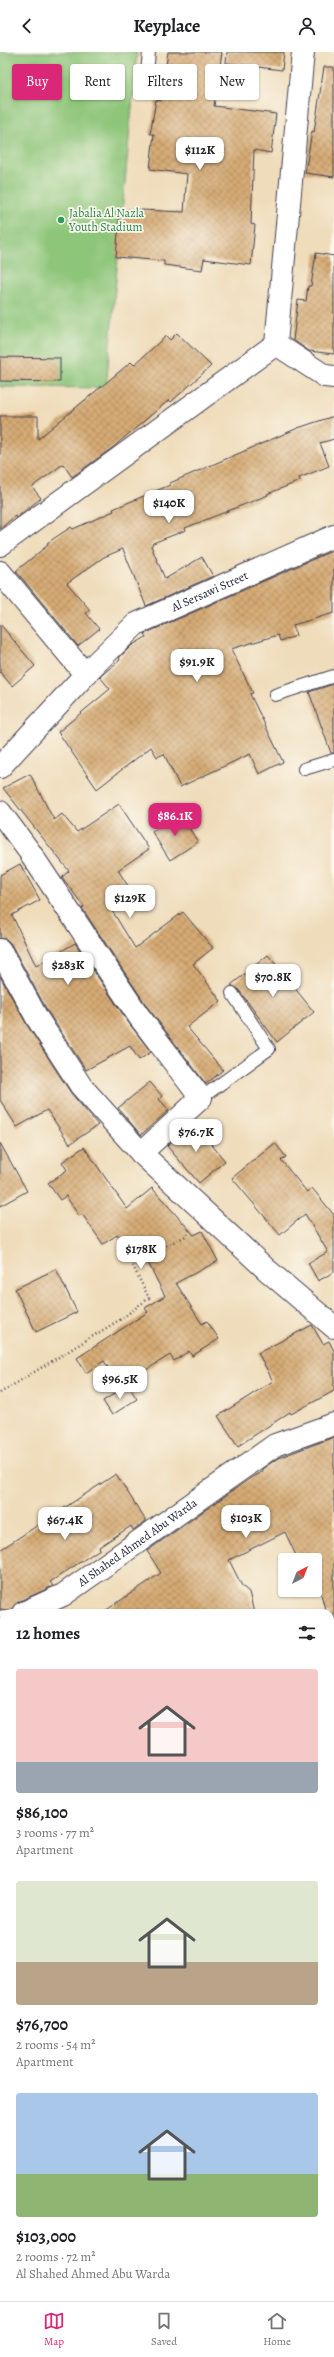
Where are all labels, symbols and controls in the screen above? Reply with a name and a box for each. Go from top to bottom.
text: Keyplace [134,14,200,38]
icon: back [16,15,38,37]
icon: person [296,15,318,37]
chip: Buy [12,64,62,100]
chip: Rent [70,64,125,100]
chip: Filters [133,64,197,100]
chip: New [205,64,259,100]
pin: $112K [172,137,228,171]
text: $112K [185,141,215,158]
place label: Jabalia Al Nazla Youth Stadium [68,205,145,235]
marker: Jabalia Al Nazla Youth Stadium [56,215,66,225]
pin: $140K [141,490,197,524]
text: $140K [153,494,185,511]
street label: Al Sersawi Street [168,567,251,616]
pin: $91.9K [164,649,230,683]
text: $91.9K [180,653,214,670]
pin: $86.1K [142,803,208,837]
text: $86.1K [157,807,193,824]
pin: $129K [102,885,158,919]
text: $129K [114,889,146,906]
pin: $283K [40,952,96,986]
text: $283K [52,956,84,973]
pin: $70.8K [240,964,306,998]
text: $70.8K [255,968,291,985]
pin: $76.7K [163,1119,229,1153]
text: $76.7K [178,1123,214,1140]
pin: $178K [113,1236,169,1270]
text: $178K [125,1240,157,1257]
pin: $96.5K [87,1366,153,1400]
text: $96.5K [102,1370,138,1387]
street label: Al Shahed Ahmed Abu Warda [74,1494,201,1591]
pin: $103K [218,1505,274,1539]
pin: $67.4K [32,1507,98,1541]
text: $103K [230,1509,262,1526]
text: $67.4K [47,1511,83,1528]
north arrow [278,1553,322,1597]
map controls [278,1553,322,1597]
text: 12 homes [16,1622,80,1645]
icon: filters [296,1622,318,1644]
icon: home [131,1695,203,1767]
text: $86,100 [16,1801,68,1824]
text: 3 rooms · 77 m² [16,1824,94,1841]
text: Apartment [16,1841,74,1858]
icon: home [131,1907,203,1979]
text: $76,700 [16,2013,68,2036]
text: 2 rooms · 54 m² [16,2036,95,2053]
text: Apartment [16,2053,74,2070]
icon: home [131,2119,203,2191]
text: $103,000 [16,2225,76,2248]
text: 2 rooms · 72 m² [16,2248,96,2265]
text: Al Shahed Ahmed Abu Warda [16,2265,170,2282]
tab: Map [43,2310,65,2349]
tab: Saved [151,2310,177,2349]
tab: Home [263,2310,291,2349]

